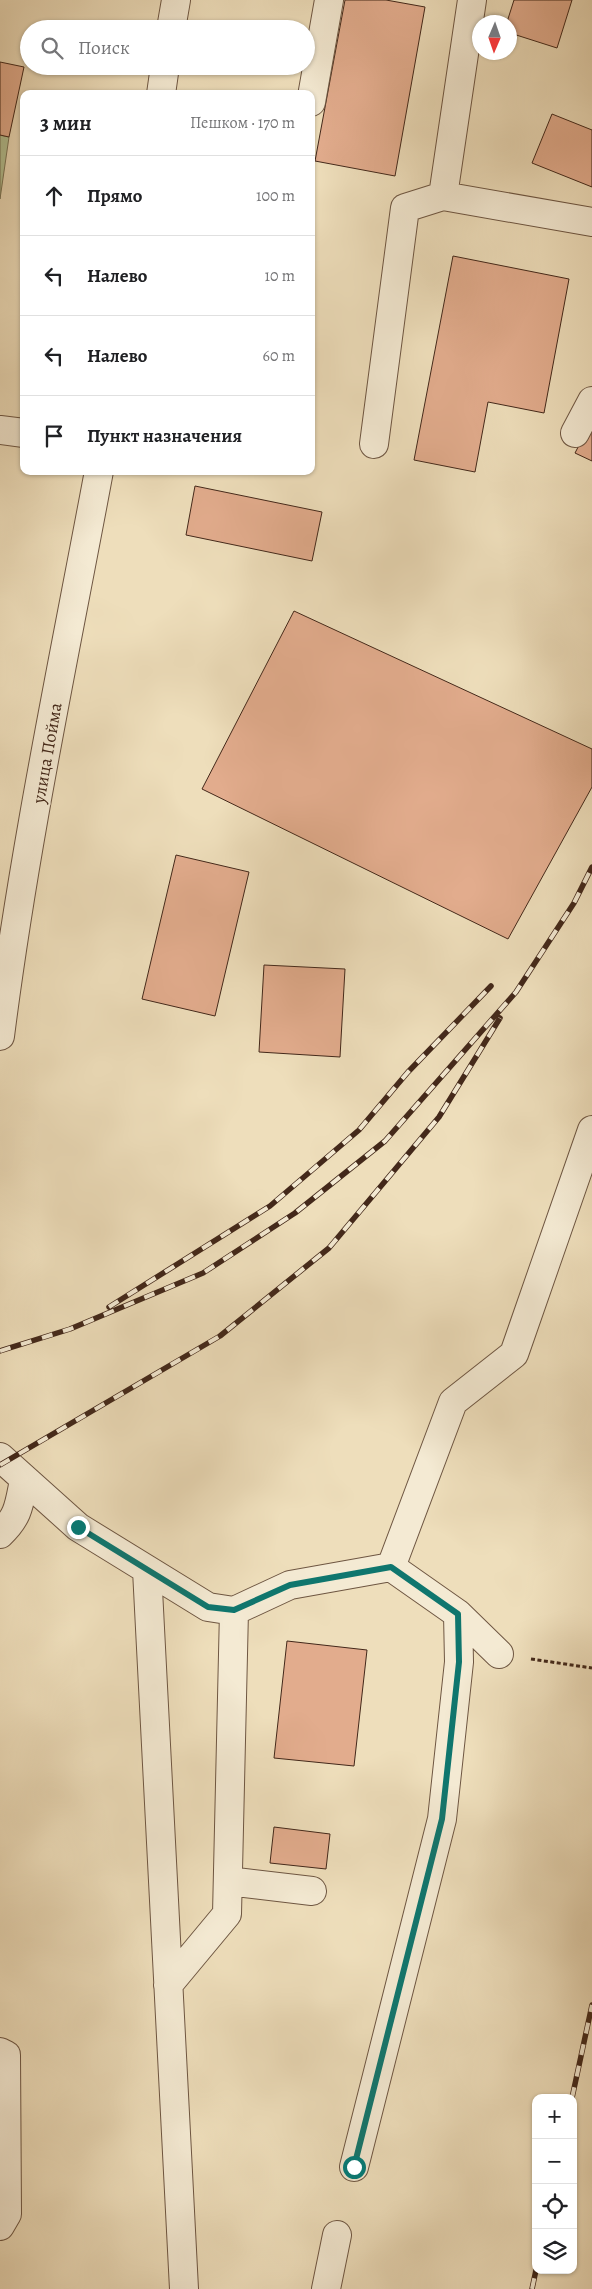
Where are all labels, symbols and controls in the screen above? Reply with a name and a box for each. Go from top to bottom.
north arrow [472,15,517,60]
search box [20,20,315,75]
icon: search [38,34,66,62]
text: Поиск [78,35,130,61]
text: 3 мин [40,109,92,137]
text: Пешком · 170 m [190,112,295,134]
icon: ahead [40,182,68,210]
text: Прямо [87,183,142,209]
text: 100 m [256,185,295,207]
icon: left [40,262,68,290]
text: Налево [87,263,147,289]
text: 10 m [265,265,295,287]
icon: left [40,342,68,370]
text: Налево [87,343,147,369]
text: 60 m [263,345,295,367]
icon: arrive [40,422,68,450]
text: Пункт назначения [87,423,242,449]
street label: улица Пойма [26,700,68,806]
route end [67,1516,90,1539]
map controls [532,2094,577,2274]
button: + [532,2094,577,2139]
button: − [532,2139,577,2184]
route start [343,2156,366,2179]
button: locate [532,2184,577,2229]
button: layers [532,2229,577,2274]

